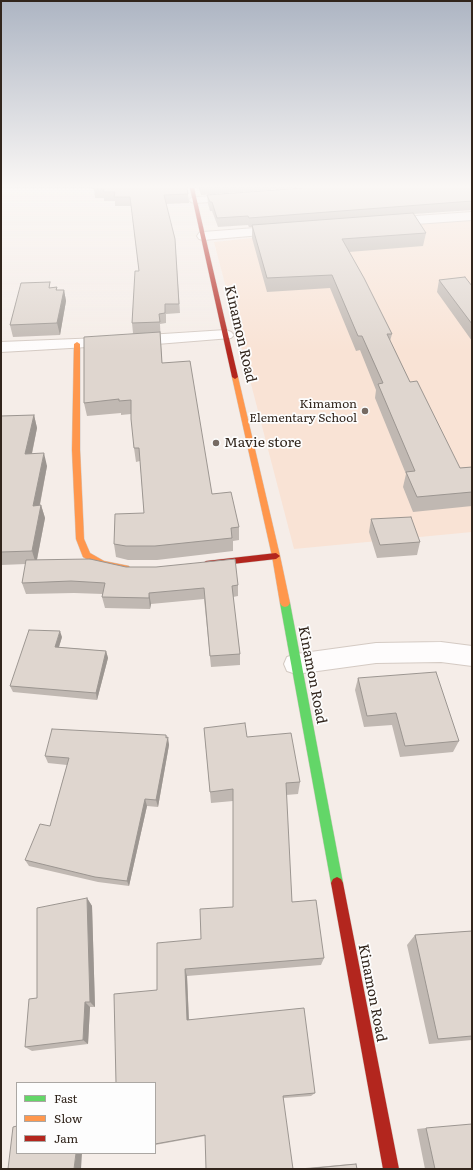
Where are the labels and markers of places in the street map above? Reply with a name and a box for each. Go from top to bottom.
place label: Kimamon Elementary School [249,397,357,425]
marker: Kimamon Elementary School [360,406,370,416]
place label: Mavie store [224,435,301,451]
marker: Mavie store [211,438,221,448]

